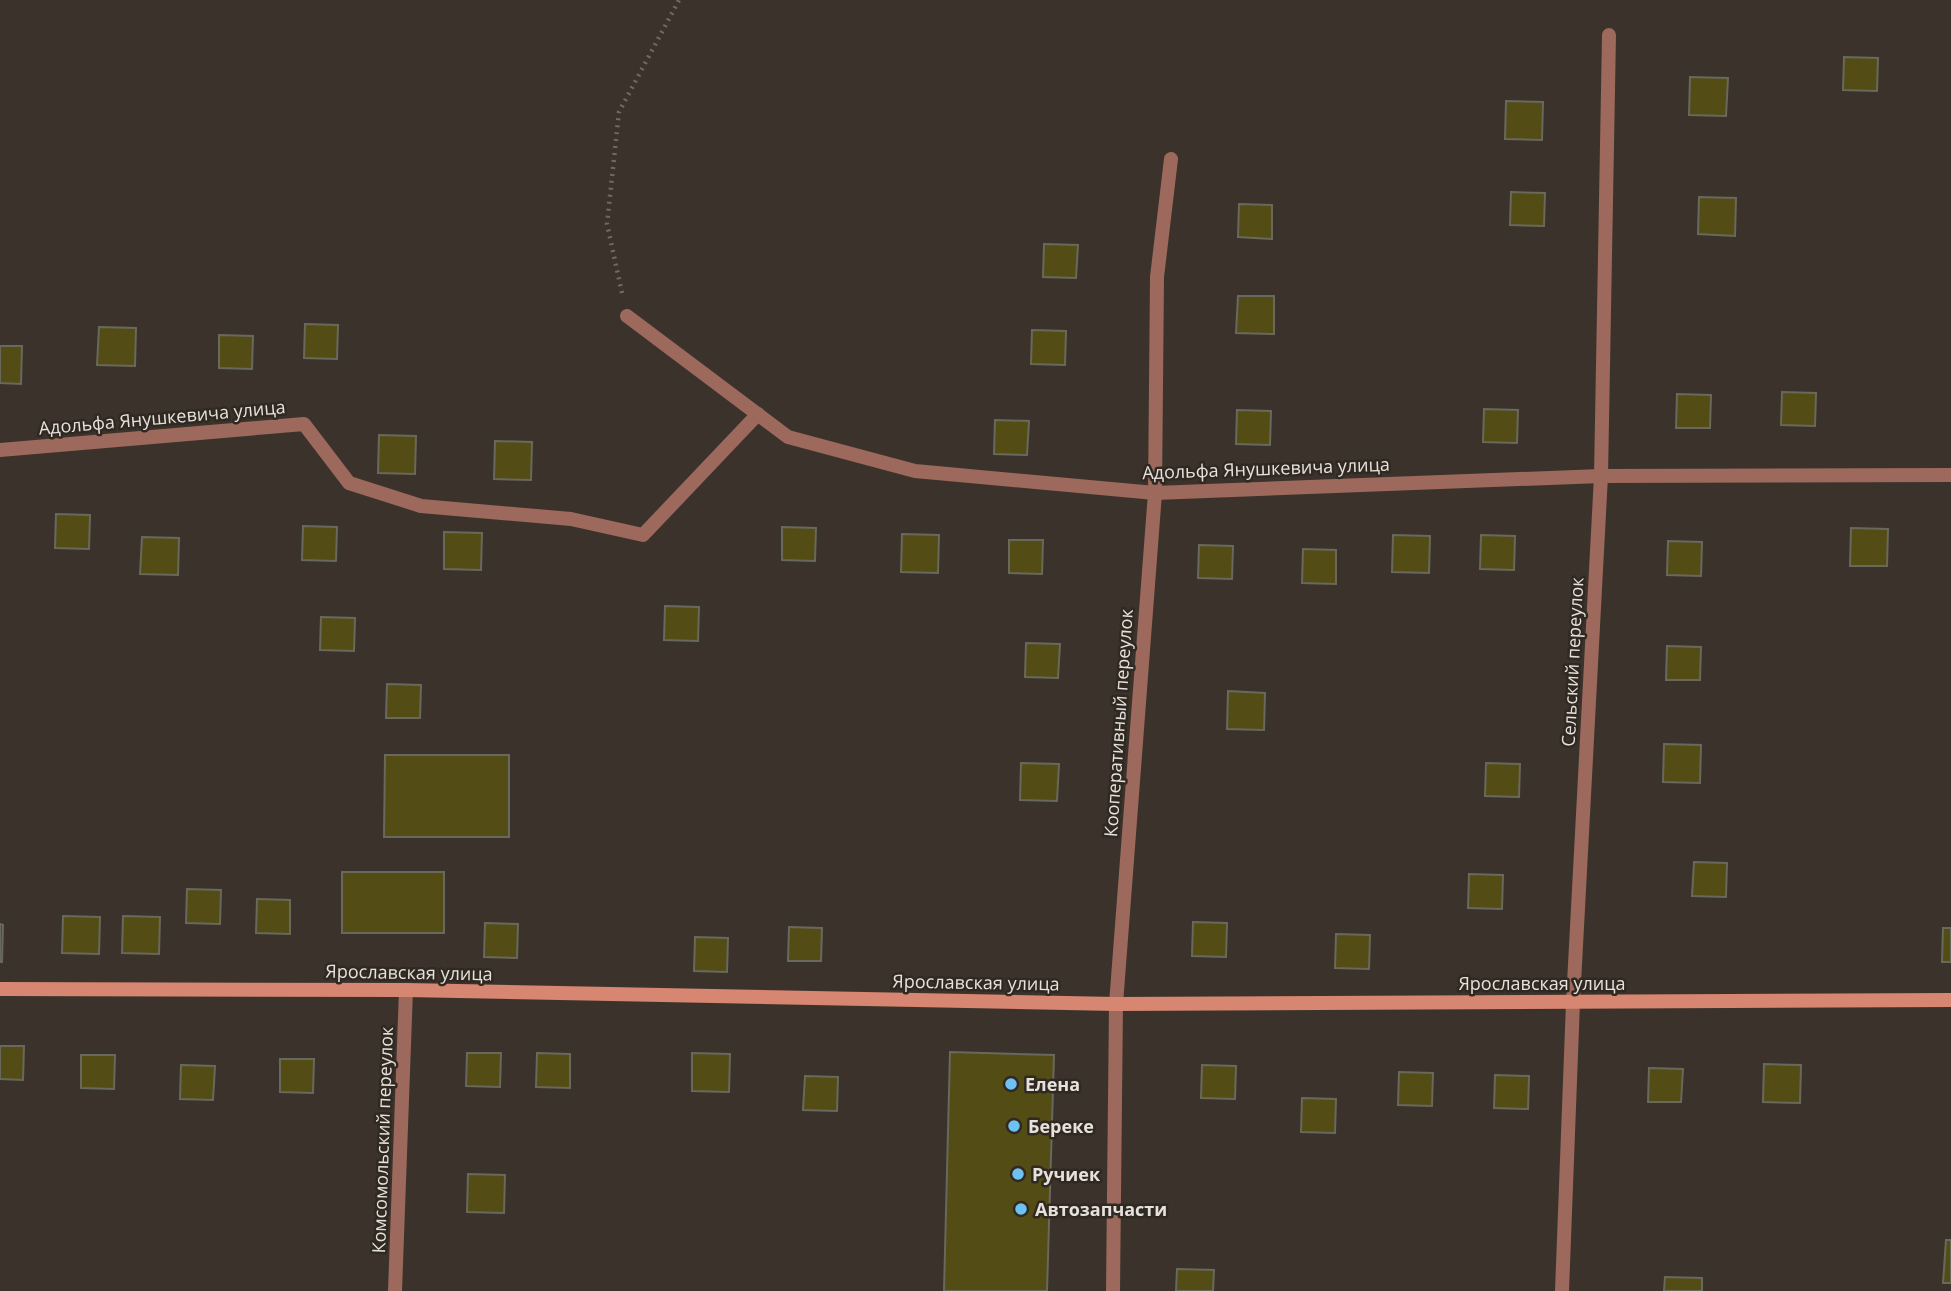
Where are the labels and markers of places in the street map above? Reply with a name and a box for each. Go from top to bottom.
place label: Елена [1025,1072,1080,1096]
marker: Елена [1003,1076,1019,1092]
place label: Береке [1028,1114,1094,1138]
marker: Береке [1006,1118,1022,1134]
place label: Ручиек [1032,1162,1101,1186]
marker: Ручиек [1010,1166,1026,1182]
place label: Автозапчасти [1035,1197,1167,1221]
marker: Автозапчасти [1013,1201,1029,1217]

